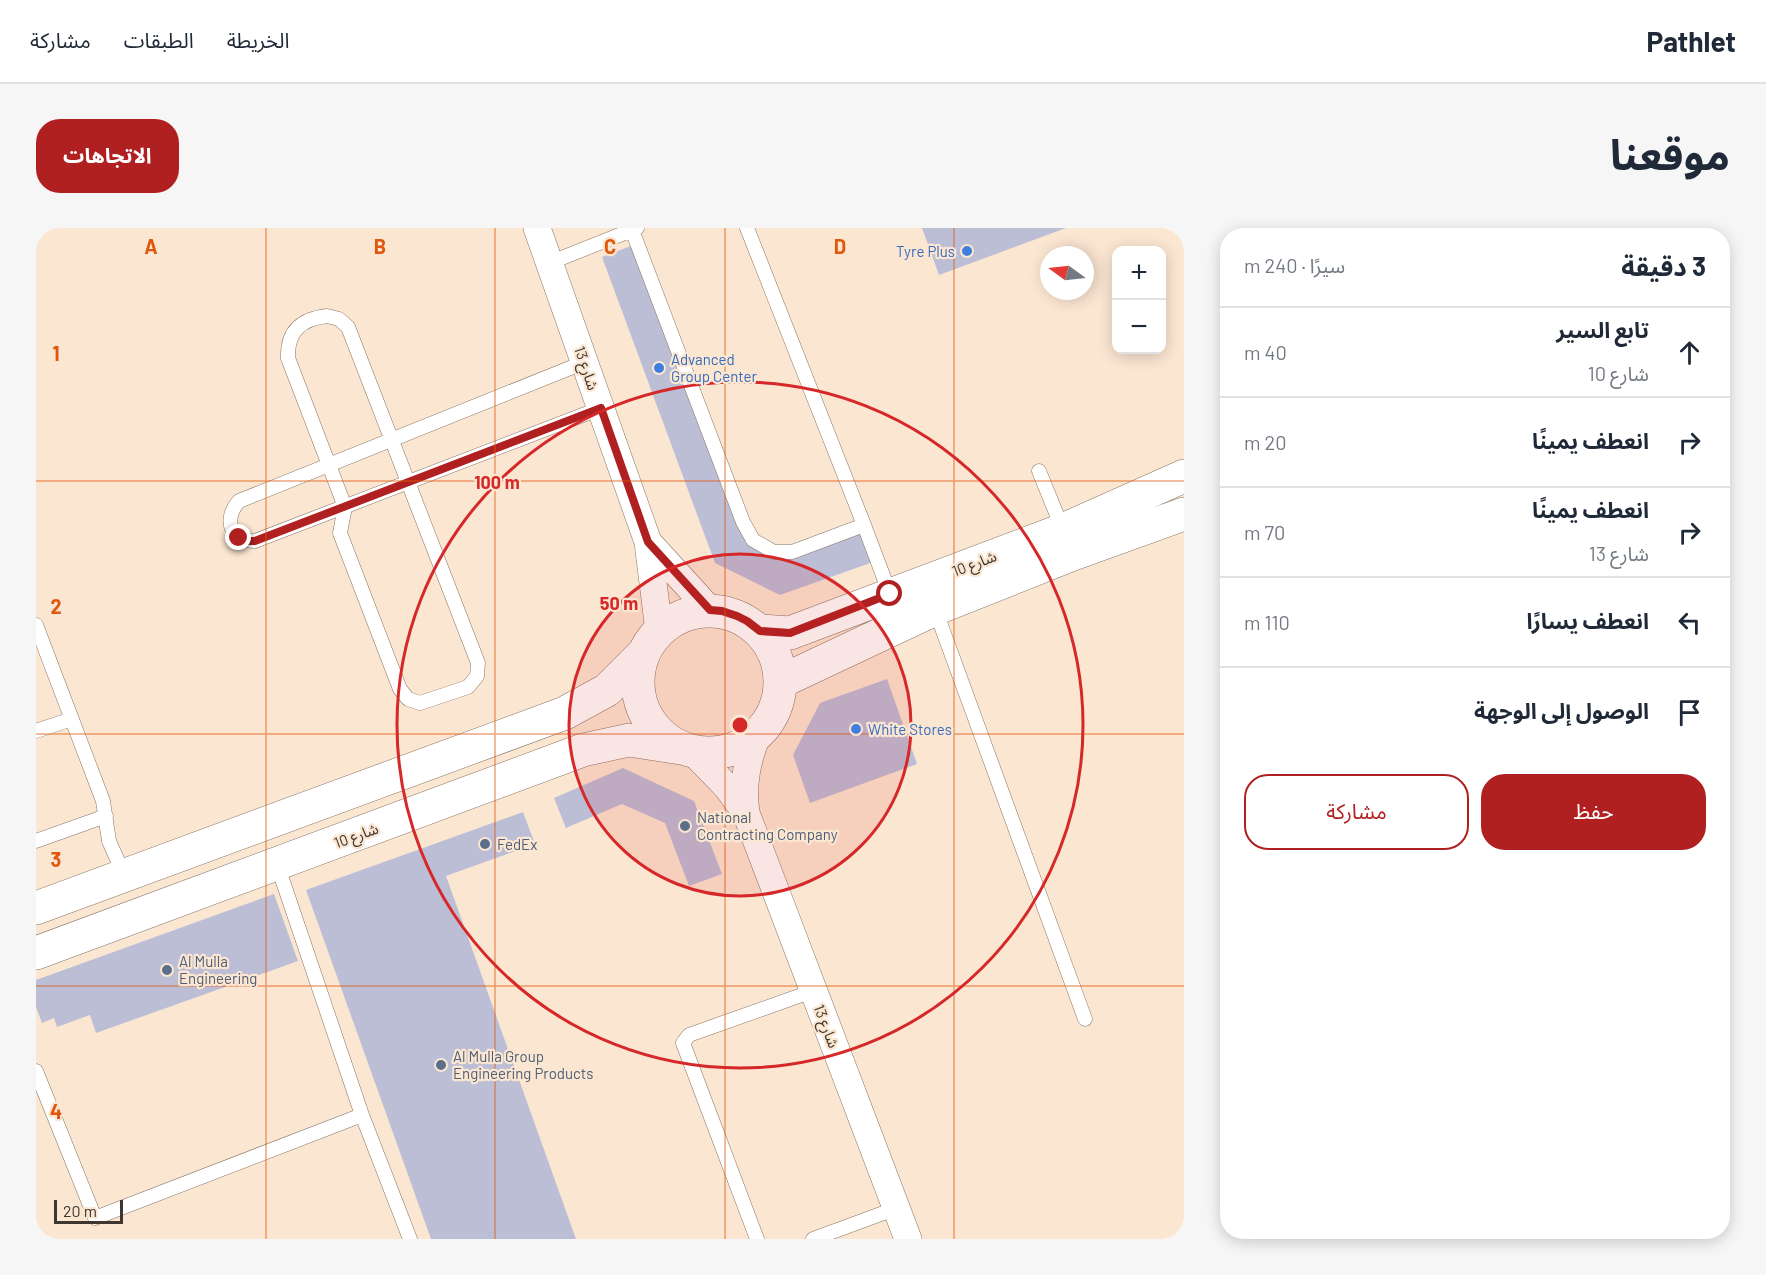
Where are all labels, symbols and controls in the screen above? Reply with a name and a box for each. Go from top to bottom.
text: Pathlet [1647,24,1736,58]
text: مشاركة [30,27,91,52]
text: الطبقات [124,27,194,52]
text: الخريطة [227,27,290,52]
button: الاتجاهات [36,119,179,193]
text: موقعنا [1610,128,1730,178]
text: A [144,234,158,258]
text: B [374,234,386,258]
text: C [604,234,616,258]
text: D [834,234,846,258]
place label: Tyre Plus [896,242,955,260]
marker: Tyre Plus [960,244,974,258]
north arrow [1040,246,1094,300]
map controls [1112,246,1166,354]
button: + [1112,246,1166,300]
text: 3 دقيقة [1621,250,1706,281]
text: سيرًا · 240 m [1244,253,1345,277]
button: − [1112,300,1166,354]
text: تابع السير [1556,316,1649,342]
icon: ahead [1673,336,1706,369]
text: 40 m [1244,340,1287,364]
text: 1 [52,341,60,365]
street label: شارع 13 [567,344,603,394]
place label: Advanced Group Center [671,350,757,385]
marker: Advanced Group Center [652,361,666,375]
text: شارع 10 [1588,361,1649,385]
icon: right [1673,426,1706,459]
text: انعطف يمينًا [1532,427,1649,453]
text: 20 m [1244,430,1287,454]
text: 100 m [474,471,520,493]
text: انعطف يمينًا [1532,496,1649,522]
icon: right [1673,516,1706,549]
text: 70 m [1244,520,1285,544]
route end [225,524,251,550]
text: شارع 13 [1589,541,1649,565]
street label: شارع 10 [949,546,1000,583]
route start [876,580,902,606]
text: 50 m [600,592,638,614]
text: 2 [50,594,62,618]
icon: left [1673,606,1706,639]
text: انعطف يسارًا [1526,607,1649,633]
text: 110 m [1244,610,1290,634]
icon: arrive [1673,696,1706,729]
text: الوصول إلى الوجهة [1474,697,1649,723]
centre of rings [730,715,750,735]
place label: White Stores [868,720,952,738]
marker: White Stores [849,722,863,736]
button: مشاركة [1244,774,1469,850]
button: حفظ [1481,774,1706,850]
place label: National Contracting Company [697,808,838,843]
street label: شارع 10 [331,819,382,855]
marker: National Contracting Company [678,819,692,833]
place label: FedEx [497,835,537,853]
marker: FedEx [478,837,492,851]
text: 3 [51,847,61,871]
place label: Al Mulla Engineering [179,952,257,987]
marker: Al Mulla Engineering [160,963,174,977]
street label: شارع 13 [807,1002,844,1052]
place label: Al Mulla Group Engineering Products [453,1047,594,1082]
marker: Al Mulla Group Engineering Products [434,1058,448,1072]
text: 4 [50,1099,62,1123]
scale bar [54,1197,123,1224]
text: 20 m [63,1201,97,1220]

